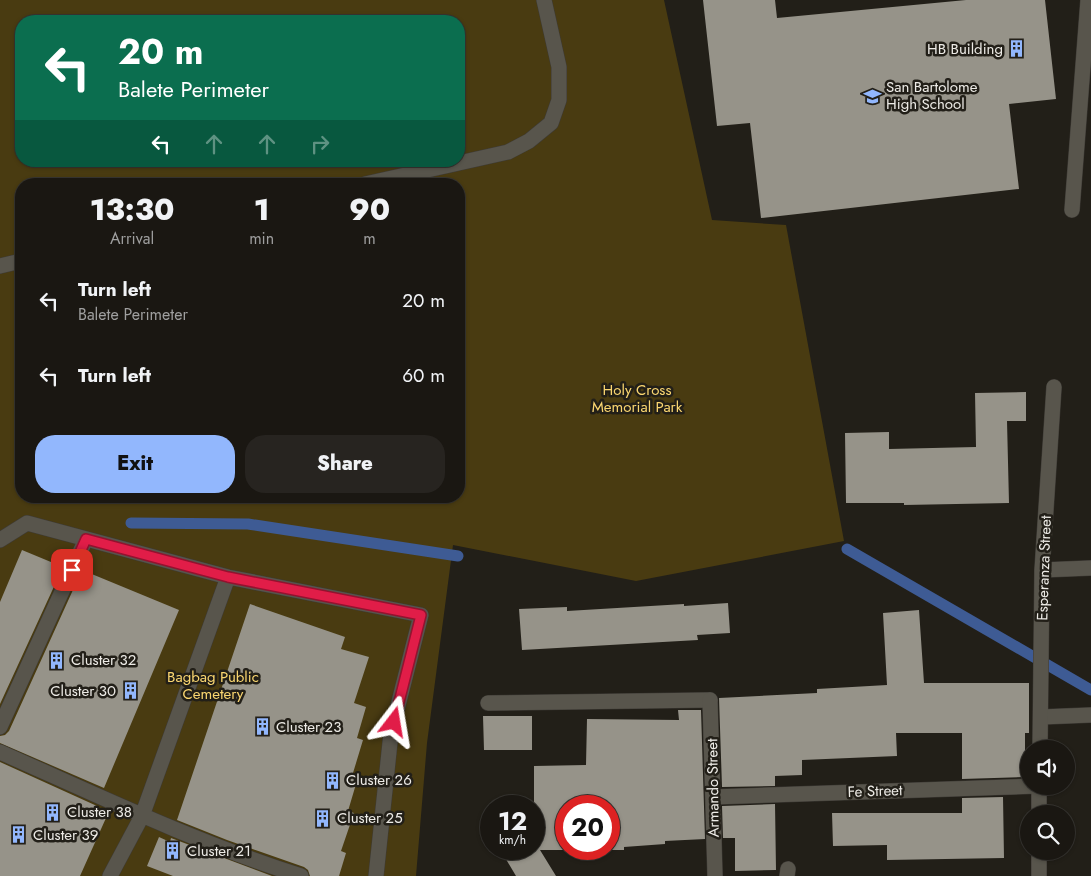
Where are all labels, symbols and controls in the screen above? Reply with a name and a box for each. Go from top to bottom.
text: 20 m [118,27,203,77]
icon: left [35,35,100,100]
place label: HB Building [927,38,1003,60]
building icon: HB Building [1007,39,1027,59]
text: Balete Perimeter [118,73,269,105]
place label: San Bartolome High School [886,76,978,115]
school or university icon: San Bartolome High School [862,86,882,106]
icon: left [147,130,175,158]
icon: ahead [200,130,228,158]
icon: ahead [253,130,281,158]
icon: right [306,130,334,158]
text: 13:30 [90,188,174,231]
text: 1 [254,188,270,231]
text: 90 [349,188,390,231]
text: Arrival [110,227,154,250]
text: min [249,227,274,250]
text: m [363,227,376,250]
text: Turn left [78,276,151,303]
icon: left [35,287,63,315]
text: 20 m [402,287,445,314]
text: Balete Perimeter [78,303,188,326]
icon: left [35,362,63,390]
text: Turn left [78,362,151,389]
text: 60 m [402,362,445,389]
park label: Holy Cross Memorial Park [592,379,683,418]
button: Exit [35,435,235,493]
button: Share [245,435,445,493]
street label: Esperanza Street [1031,515,1057,621]
pin [51,549,93,591]
icon: arrive [58,556,86,584]
place label: Cluster 32 [71,649,136,671]
building icon: Cluster 32 [47,650,67,670]
park label: Bagbag Public Cemetery [167,666,259,705]
place label: Cluster 30 [50,680,116,702]
building icon: Cluster 30 [120,681,140,701]
position arrow [367,695,419,747]
place label: Cluster 23 [276,716,341,738]
building icon: Cluster 23 [252,717,272,737]
street label: Armando Street [701,738,725,838]
map controls [1020,740,1075,860]
button: sound [1020,740,1075,795]
place label: Cluster 26 [346,769,412,791]
building icon: Cluster 26 [322,770,342,790]
street label: Fe Street [847,779,903,803]
speed limit sign: 20 [555,795,620,860]
place label: Cluster 38 [67,801,132,823]
building icon: Cluster 38 [43,802,63,822]
text: 12 [498,803,527,839]
button: search [1020,805,1075,860]
place label: Cluster 25 [337,807,403,829]
building icon: Cluster 25 [313,808,333,828]
place label: Cluster 39 [33,824,98,846]
building icon: Cluster 39 [9,825,29,845]
text: km/h [499,831,526,849]
place label: Cluster 21 [187,840,251,862]
building icon: Cluster 21 [163,841,183,861]

